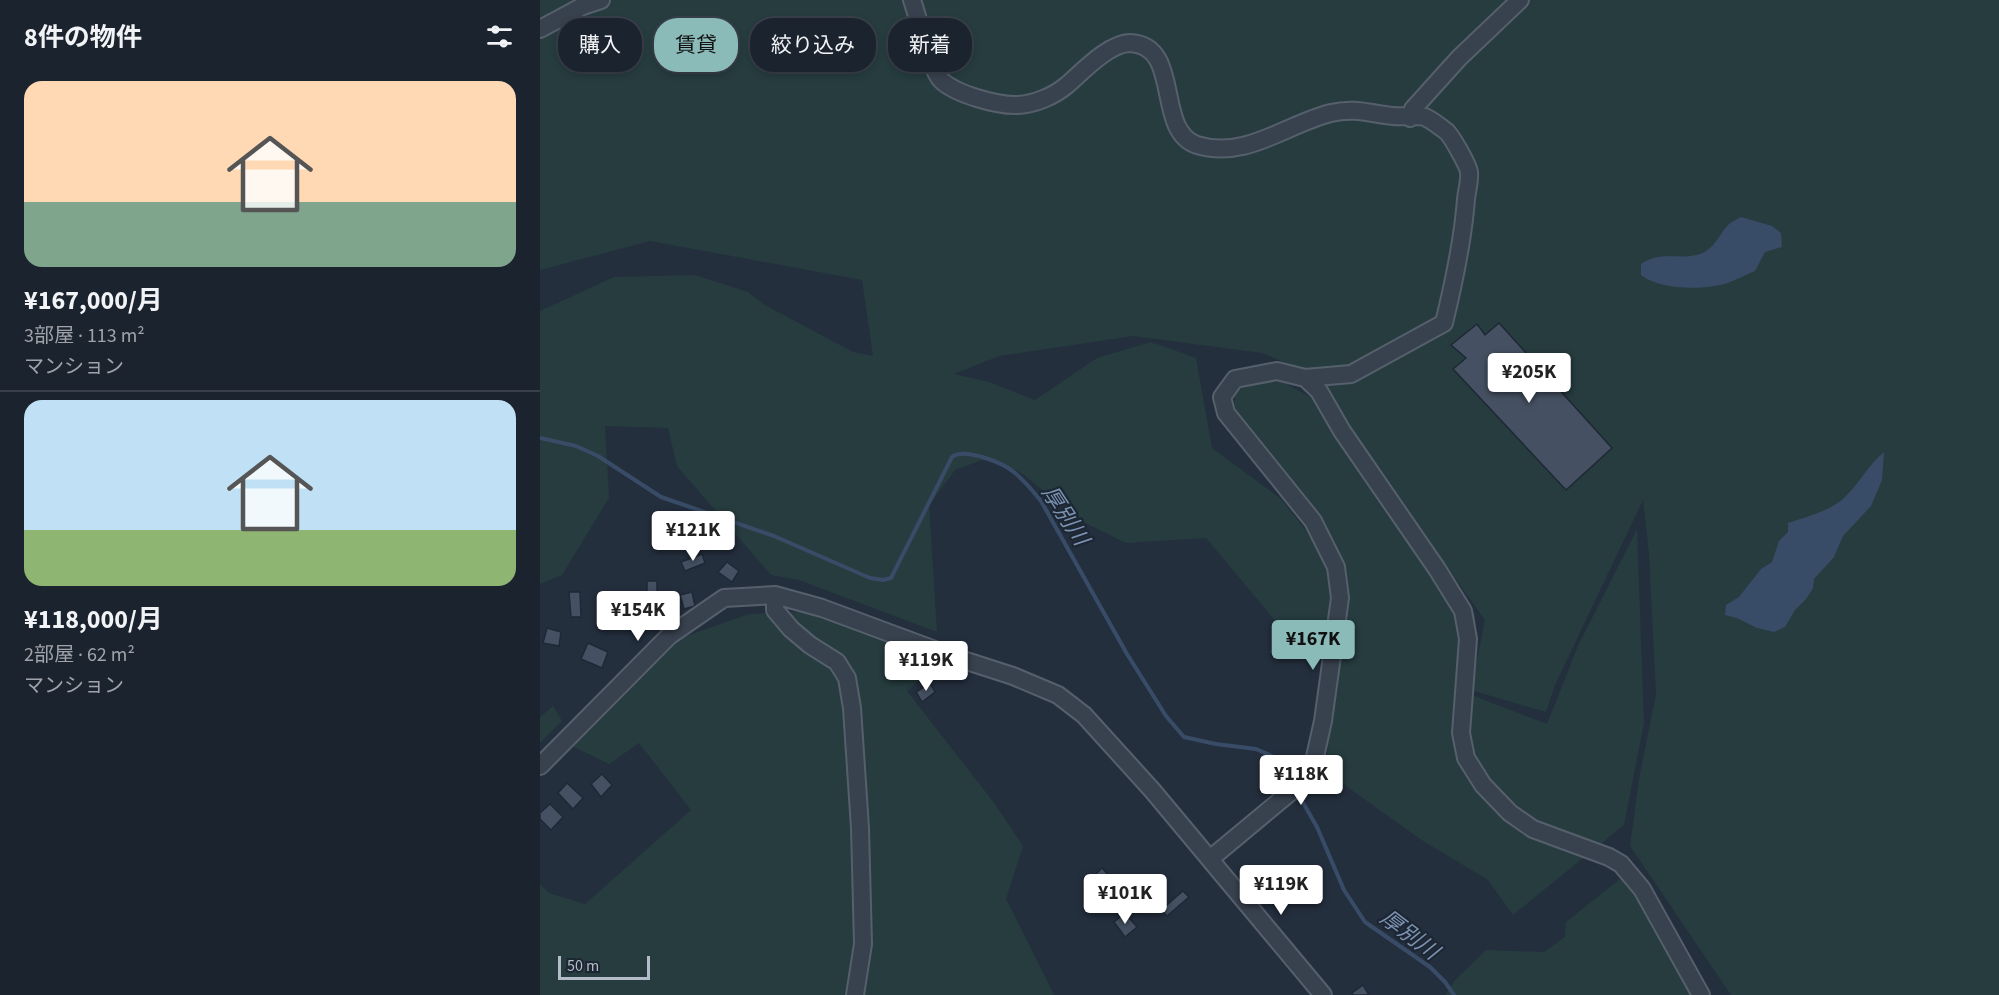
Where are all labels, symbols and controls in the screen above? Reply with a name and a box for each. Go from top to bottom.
chip: 購入 [558,18,642,72]
chip: 賃貸 [654,18,738,72]
chip: 絞り込み [750,18,876,72]
chip: 新着 [888,18,972,72]
text: 8件の物件 [24,19,142,56]
icon: filters [483,20,516,53]
icon: home [216,120,324,228]
text: ¥167,000/月 [24,282,163,319]
text: 3部屋 · 113 m² [24,322,145,350]
text: マンション [24,353,124,381]
pin: ¥205K [1487,353,1571,404]
text: ¥205K [1502,358,1556,386]
icon: home [216,439,324,547]
water label: 厚別川 [1034,479,1098,554]
pin: ¥121K [651,511,735,562]
text: ¥121K [666,516,720,544]
pin: ¥154K [596,591,680,642]
text: ¥154K [611,596,665,624]
text: ¥118,000/月 [24,601,163,638]
pin: ¥167K [1271,620,1355,671]
text: ¥167K [1286,625,1340,653]
text: 2部屋 · 62 m² [24,641,135,669]
pin: ¥119K [884,641,968,692]
text: ¥119K [899,646,953,674]
text: マンション [24,672,124,700]
pin: ¥118K [1259,755,1343,806]
text: ¥118K [1274,760,1328,788]
pin: ¥119K [1239,865,1323,916]
text: ¥119K [1254,870,1308,898]
pin: ¥101K [1083,874,1167,925]
text: ¥101K [1098,879,1152,907]
water label: 厚別川 [1373,902,1447,969]
scale bar [558,953,650,980]
text: 50 m [567,955,599,977]

